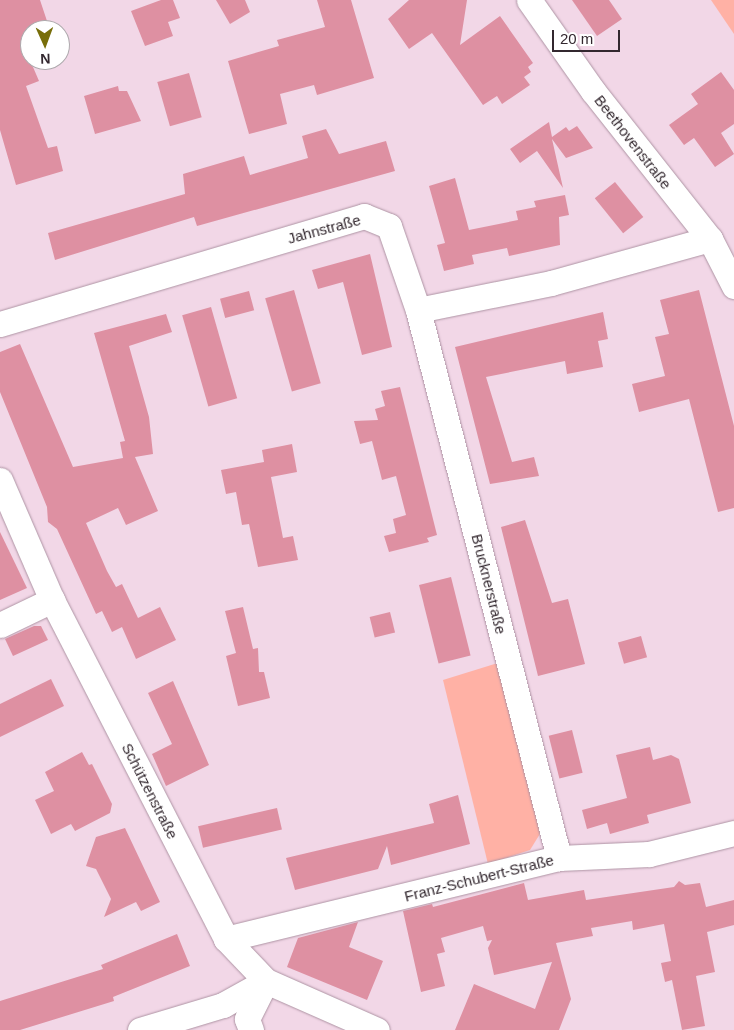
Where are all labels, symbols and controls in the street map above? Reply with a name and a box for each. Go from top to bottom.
north arrow [20,20,70,70]
scale bar [554,20,622,52]
text: 20 m [560,30,593,47]
text: N [40,51,51,67]
street label: Beethovenstraße [591,91,675,193]
street label: Jahnstraße [285,211,363,247]
street label: Brucknerstraße [468,532,510,636]
street label: Schützenstraße [118,740,182,842]
street label: Franz-Schubert-Straße [402,851,556,905]

